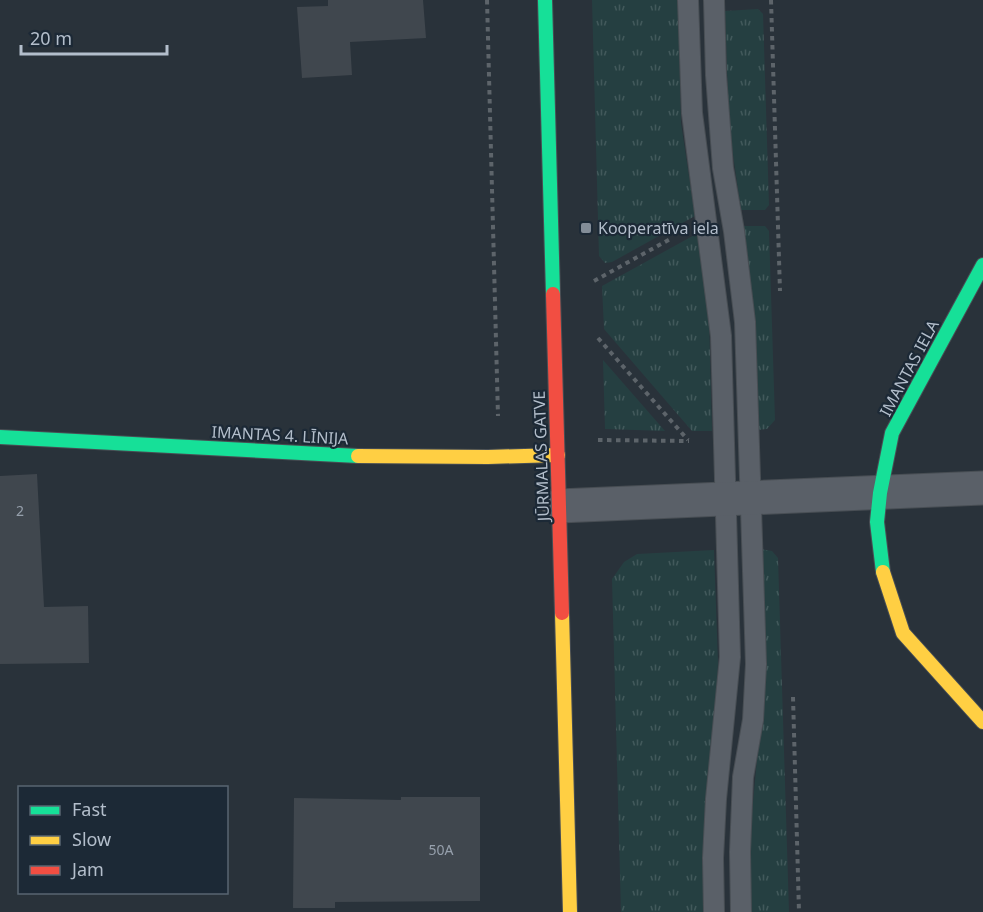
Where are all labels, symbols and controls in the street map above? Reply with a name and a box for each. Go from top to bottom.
scale bar [21,18,166,56]
text: 20 m [30,26,72,50]
place label: Kooperatīva iela [598,217,719,239]
marker: Kooperatīva iela [579,221,593,235]
street label: IMANTAS IELA [874,315,944,420]
street label: JŪRMALAS GATVE [528,390,554,524]
street label: IMANTAS 4. LĪNIJA [211,420,350,450]
house number: 2 [16,501,24,520]
legend [18,786,228,894]
text: Fast [72,797,107,821]
text: Slow [72,827,111,851]
house number: 50A [429,840,454,859]
text: Jam [70,857,104,881]

